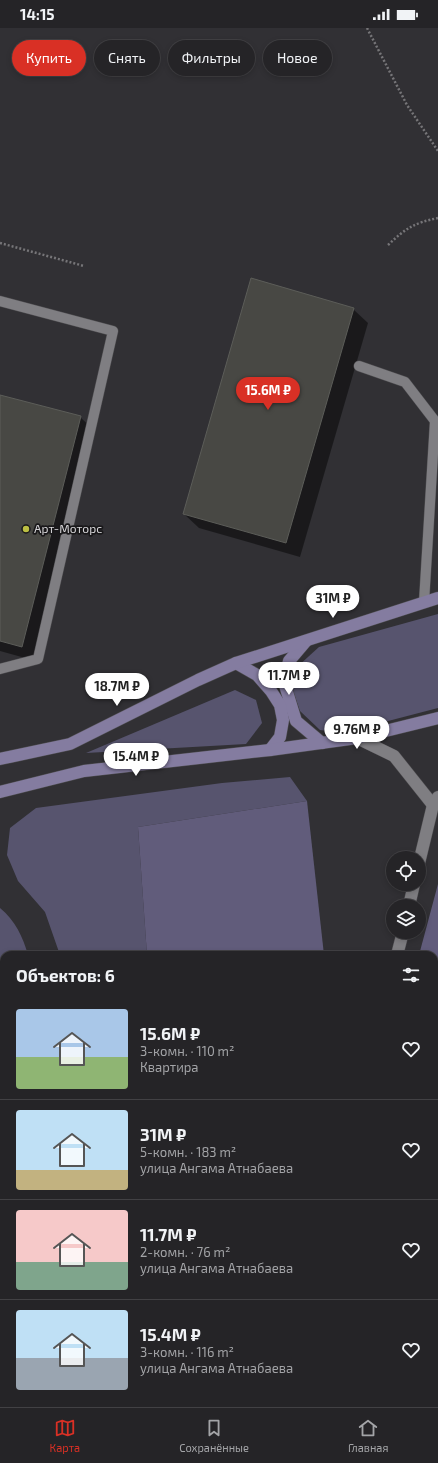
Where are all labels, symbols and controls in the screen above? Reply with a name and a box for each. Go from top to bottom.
text: 14:15 [20,5,55,23]
chip: Купить [12,40,86,76]
chip: Снять [94,40,160,76]
chip: Фильтры [168,40,255,76]
chip: Новое [263,40,332,76]
pin: 15.6M ₽ [231,377,305,411]
text: 15.6M ₽ [245,382,291,398]
place label: Арт-Моторс [34,521,102,535]
marker: Арт-Моторс [21,524,31,534]
pin: 31M ₽ [305,585,361,619]
text: 31M ₽ [315,590,351,606]
pin: 11.7M ₽ [252,662,326,696]
text: 11.7M ₽ [267,667,311,683]
pin: 18.7M ₽ [80,673,154,707]
text: 18.7M ₽ [94,678,140,694]
pin: 9.76M ₽ [320,716,394,750]
text: 9.76M ₽ [333,721,381,737]
pin: 15.4M ₽ [99,743,173,777]
text: 15.4M ₽ [113,748,159,764]
map controls [386,851,426,939]
button: locate [386,851,426,891]
button: layers [386,899,426,939]
icon: filters [400,964,422,986]
text: Объектов: 6 [16,965,115,985]
text: 15.6M ₽ [140,1023,200,1043]
icon: home [48,1025,96,1073]
icon: heart [400,1038,422,1060]
text: 3-комн. · 110 m² [140,1043,234,1059]
text: Квартира [140,1059,199,1075]
text: 31M ₽ [140,1124,186,1144]
icon: home [48,1126,96,1174]
icon: heart [400,1139,422,1161]
text: 5-комн. · 183 m² [140,1144,236,1160]
text: улица Ангама Атнабаева [140,1160,293,1176]
text: 11.7M ₽ [140,1224,197,1244]
icon: home [48,1226,96,1274]
icon: heart [400,1239,422,1261]
text: 2-комн. · 76 m² [140,1244,230,1260]
text: улица Ангама Атнабаева [140,1260,293,1276]
text: 15.4M ₽ [140,1324,201,1344]
icon: home [48,1326,96,1374]
icon: heart [400,1339,422,1361]
text: 3-комн. · 116 m² [140,1344,234,1360]
text: улица Ангама Атнабаева [140,1360,293,1376]
tab: Карта [50,1417,80,1454]
tab: Сохранённые [179,1417,249,1454]
tab: Главная [348,1417,388,1454]

